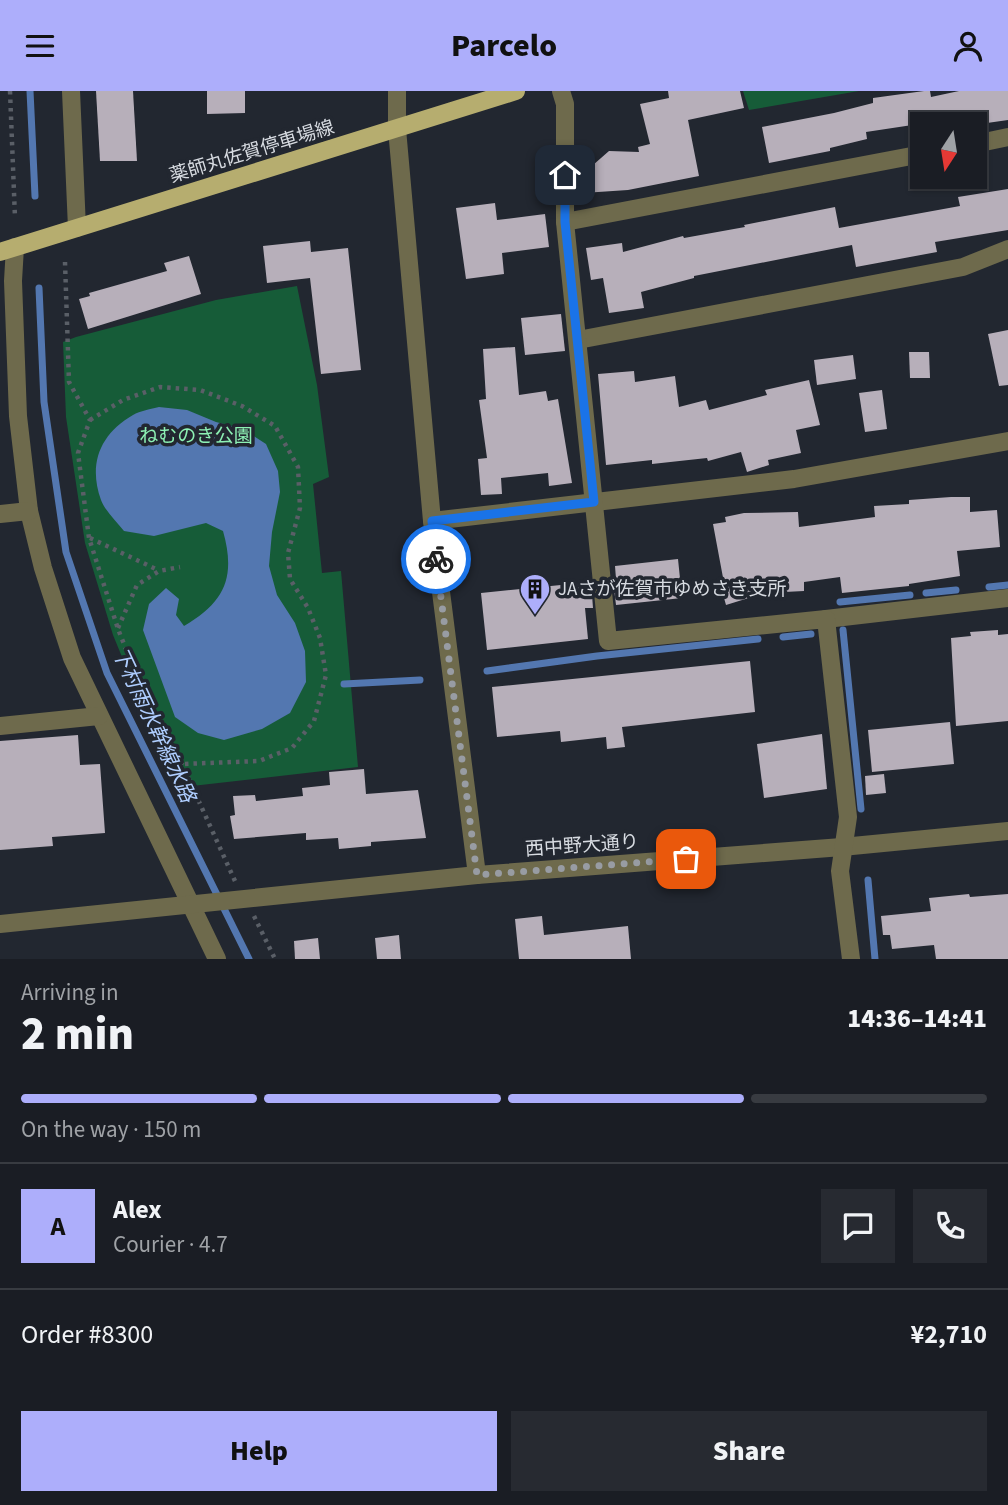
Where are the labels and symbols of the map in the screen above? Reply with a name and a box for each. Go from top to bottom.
north arrow [910,112,987,189]
street label: 薬師丸佐賀停車場線 [166,114,338,190]
pin [535,145,595,205]
park label: ねむのき公園 [139,423,253,450]
courier [401,524,471,594]
building icon: JAさが佐賀市ゆめさき支所 [518,572,552,616]
place label: JAさが佐賀市ゆめさき支所 [558,576,786,603]
water label: 下村雨水幹線水路 [105,643,204,809]
street label: 西中野大通り [524,829,640,863]
pin [656,829,716,889]

